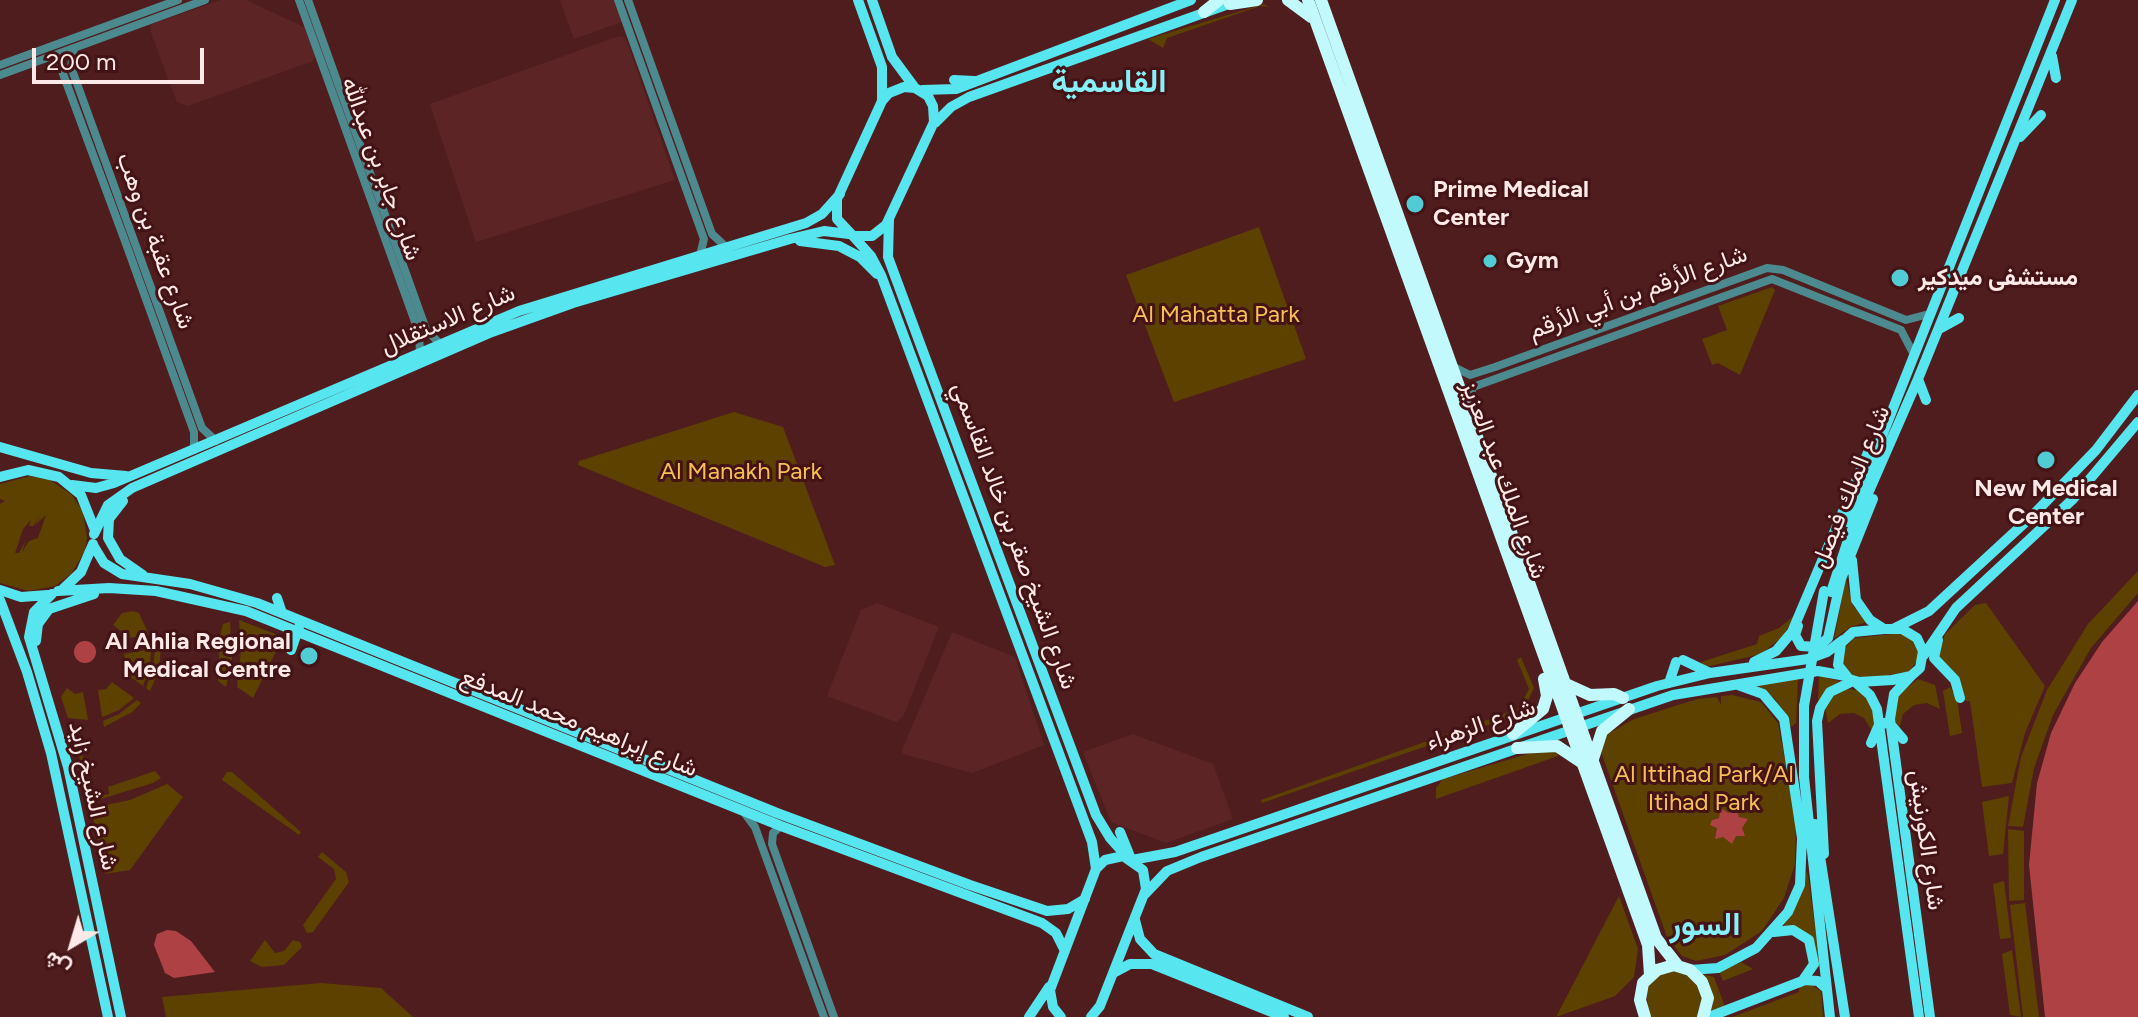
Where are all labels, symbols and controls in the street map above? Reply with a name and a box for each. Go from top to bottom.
scale bar [36,32,208,82]
text: 200 m [46,47,117,76]
district label: القاسمية [1051,64,1167,102]
street label: شارع جابر بن عبدالله [334,73,428,265]
street label: شارع عقبة بن وهب [110,149,200,333]
place label: Prime Medical Center [1433,176,1589,232]
marker: Prime Medical Center [1404,193,1426,215]
street label: شارع الأرقم بن أبي الأرقم [1525,240,1751,346]
place label: Gym [1506,247,1559,275]
marker: Gym [1481,252,1499,270]
place label: مستشفى ميدكير [1918,264,2078,292]
marker: مستشفى ميدكير [1889,267,1911,289]
street label: شارع الاستقلال [376,279,520,361]
park label: Al Mahatta Park [1132,301,1300,329]
street label: شارع الملك عبد العزيز [1455,377,1553,583]
street label: شارع الشيخ صقر بن خالد القاسمي [945,379,1083,693]
street label: شارع الملك فيصل [1805,402,1897,572]
marker: New Medical Center [2035,449,2057,471]
park label: Al Manakh Park [660,458,822,486]
place label: New Medical Center [1974,475,2118,531]
place label: Al Ahlia Regional Medical Centre [105,628,291,684]
marker: Al Ahlia Regional Medical Centre [298,645,320,667]
street label: شارع إبراهيم محمد المدفع [457,662,701,784]
street label: شارع الزهراء [1423,693,1539,757]
street label: شارع الشيخ زايد [62,719,124,873]
park label: Al Ittihad Park/Al Itihad Park [1614,761,1794,817]
street label: شارع الكورنيش [1902,768,1950,912]
north arrow [32,905,112,985]
district label: السور [1670,907,1740,945]
text: ش [38,946,76,983]

